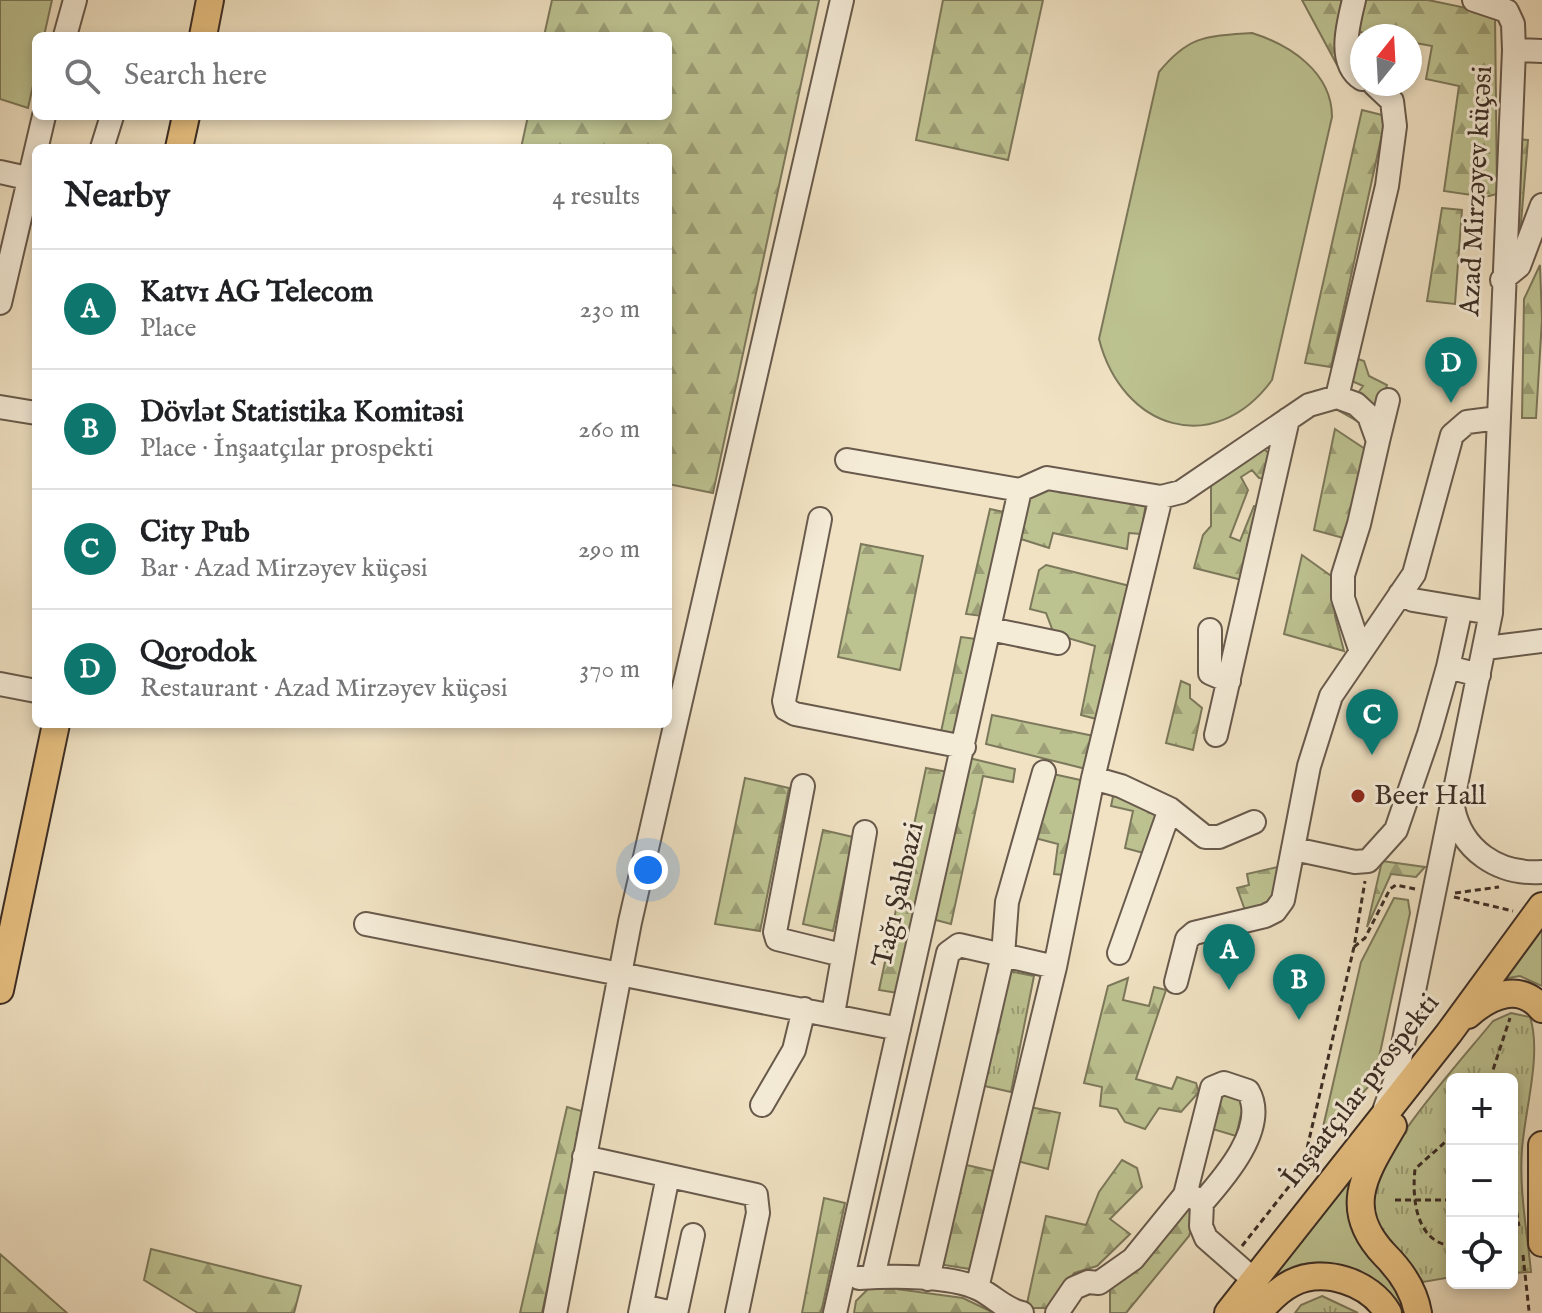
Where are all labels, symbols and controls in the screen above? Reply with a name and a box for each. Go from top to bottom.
north arrow [1350,24,1422,96]
search box [32,32,672,120]
icon: search [60,54,104,98]
text: Search here [124,57,267,95]
street label: Azad Mirzəyev küçəsi [1453,65,1501,318]
text: Nearby [64,175,170,218]
text: 4 results [552,180,640,213]
text: Katv1 AG Telecom [140,274,373,312]
text: A [81,293,99,326]
text: 230 m [580,293,640,326]
text: Place [140,312,196,345]
pin: D [1425,337,1477,403]
text: Dövlət Statistika Komitəsi [140,394,464,432]
text: B [81,413,99,446]
text: 260 m [578,413,640,446]
text: Place · İnşaatçılar prospekti [140,432,433,465]
text: City Pub [140,514,250,552]
text: C [81,533,99,566]
text: 290 m [578,533,640,566]
text: Bar · Azad Mirzəyev küçəsi [140,552,428,585]
text: Qorodok [140,634,256,672]
text: D [80,653,100,686]
text: 370 m [580,653,640,686]
text: Restaurant · Azad Mirzəyev küçəsi [140,672,508,705]
pin: C [1346,689,1398,755]
place label: Beer Hall [1374,779,1486,814]
marker: Beer Hall [1349,787,1367,805]
street label: Tağı Şahbazi [865,819,933,971]
your location [628,850,668,890]
pin: A [1203,924,1255,990]
pin: B [1273,954,1325,1020]
street label: İnşaatçılar prospekti [1274,987,1448,1195]
map controls [1446,1073,1518,1289]
button: + [1446,1073,1518,1145]
button: − [1446,1145,1518,1217]
button: locate [1446,1217,1518,1289]

